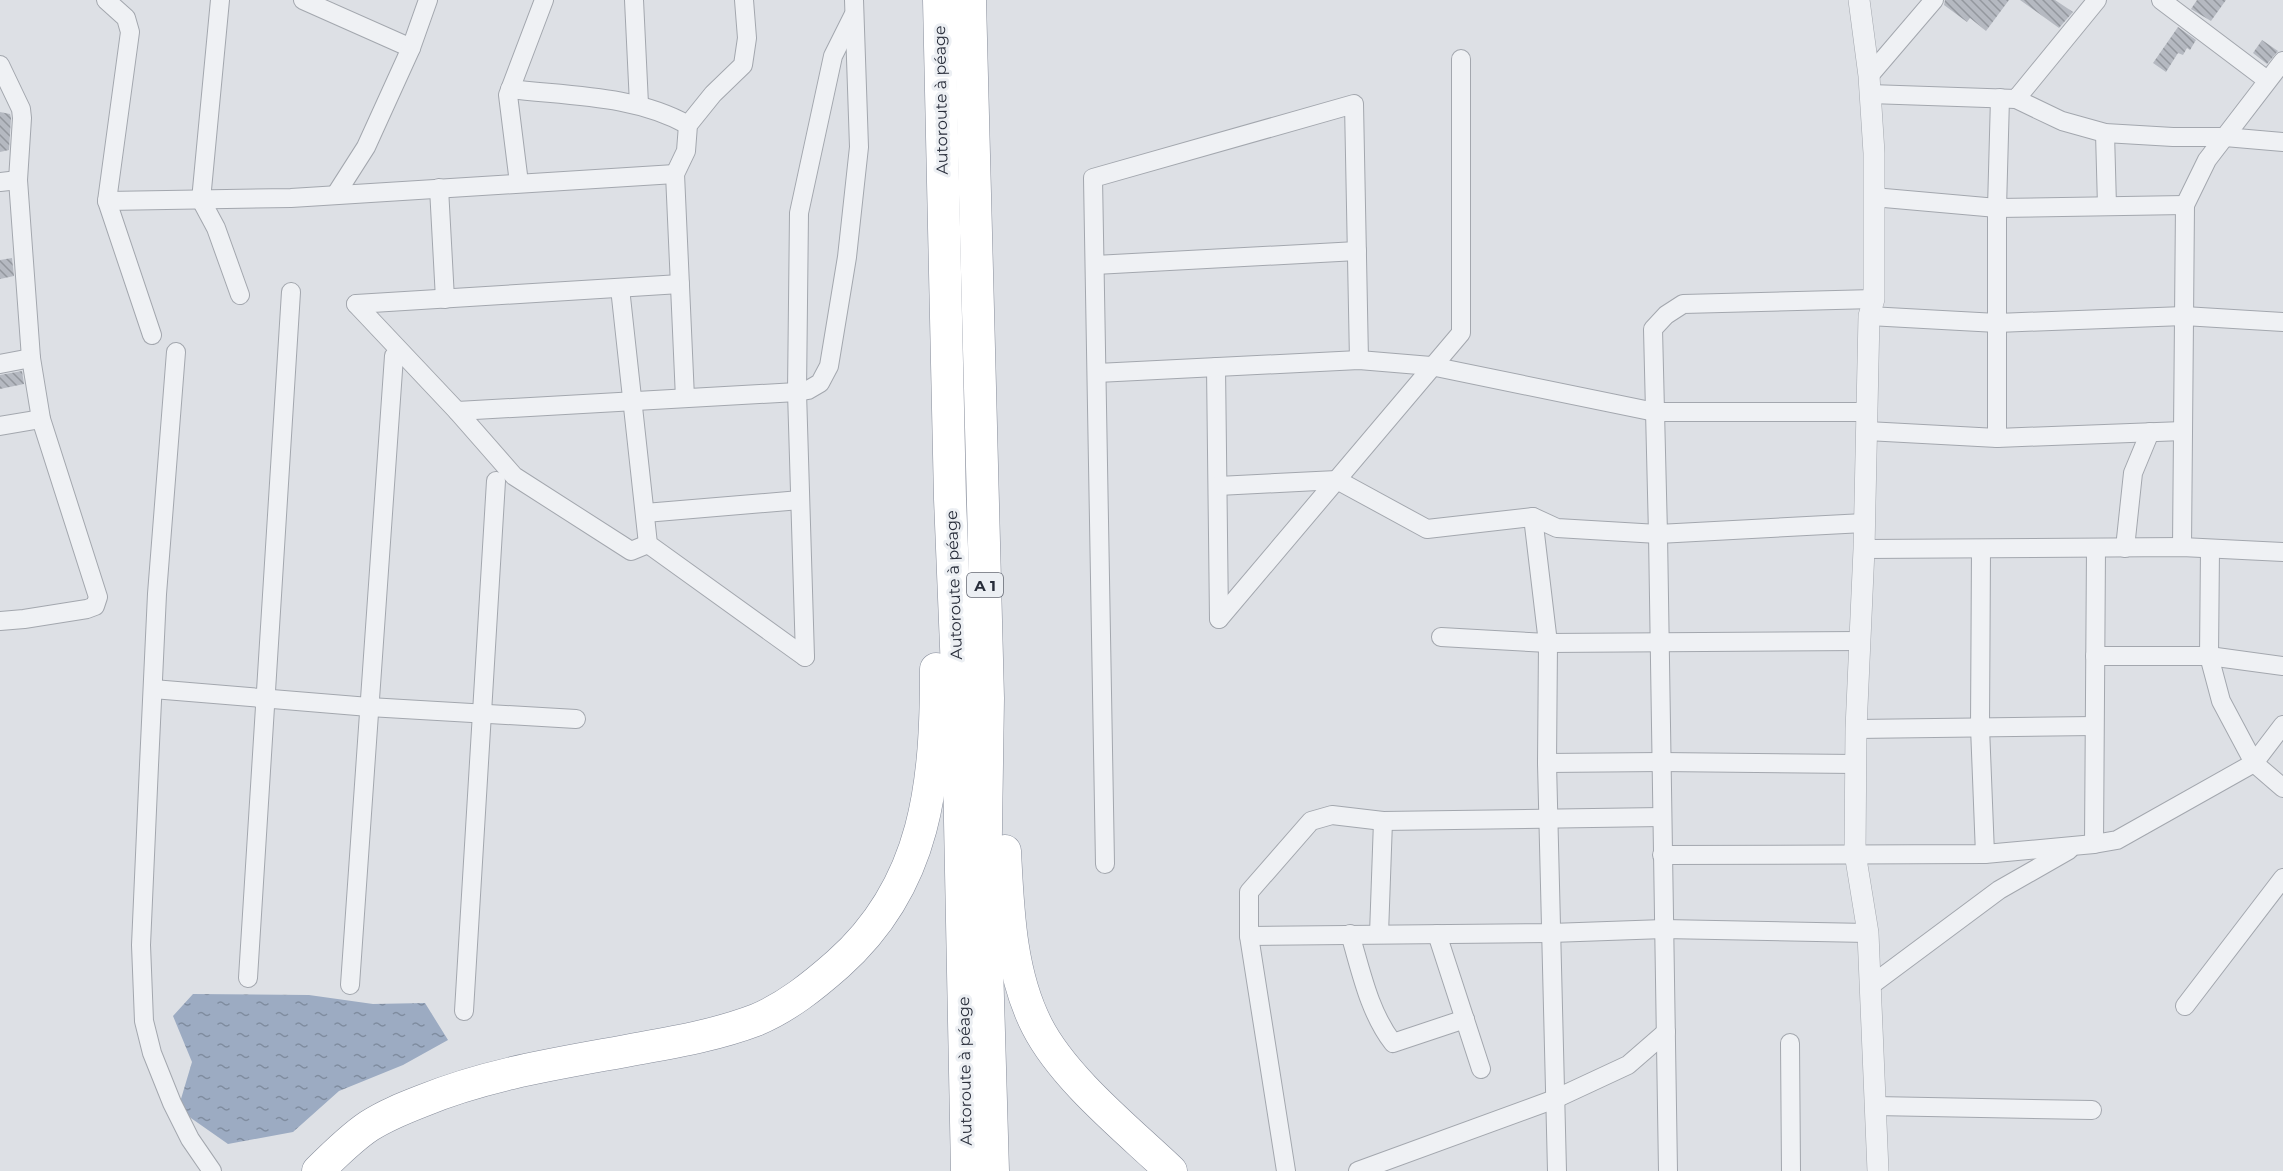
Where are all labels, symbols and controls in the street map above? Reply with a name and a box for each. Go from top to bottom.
street label: Autoroute à péage [930,25,952,175]
street label: Autoroute à péage [942,510,966,660]
road number: A 1 [967,573,1003,597]
street label: Autoroute à péage [954,996,976,1146]

